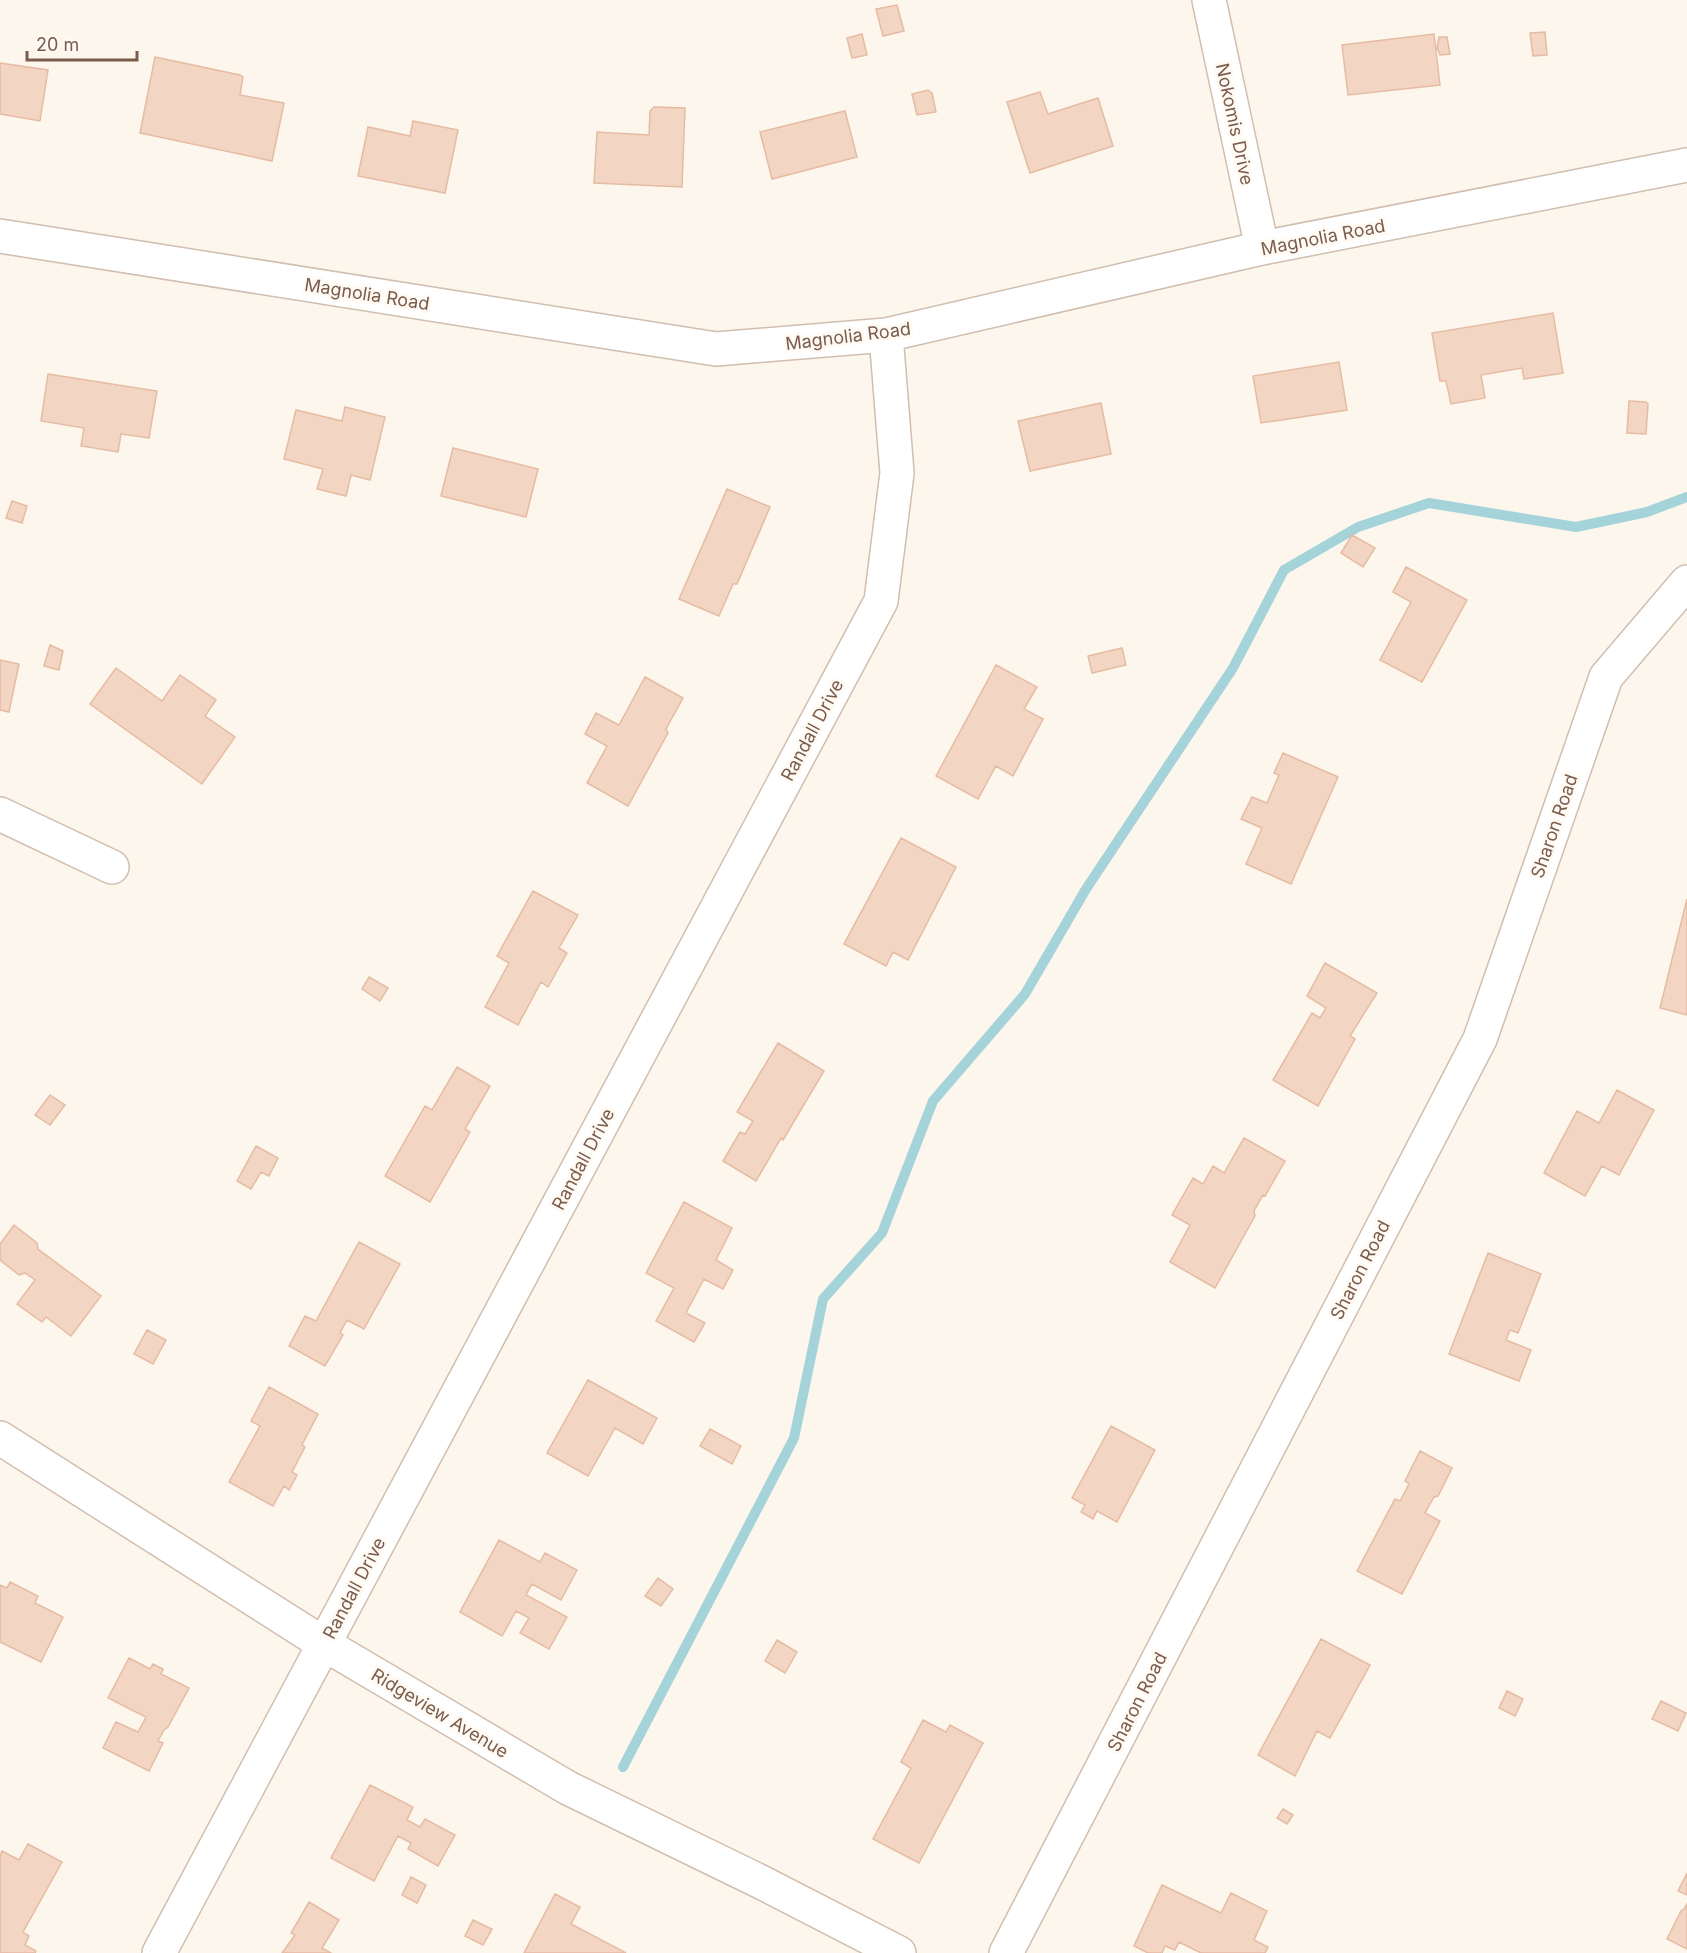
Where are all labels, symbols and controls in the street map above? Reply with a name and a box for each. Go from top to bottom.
scale bar [27,24,136,62]
text: 20 m [36,34,79,55]
street label: Nokomis Drive [1212,61,1258,187]
street label: Magnolia Road [1259,215,1387,259]
street label: Magnolia Road [303,274,431,314]
street label: Magnolia Road [784,318,912,354]
street label: Randall Drive [776,676,848,784]
street label: Sharon Road [1526,771,1582,881]
street label: Randall Drive [547,1105,619,1213]
street label: Sharon Road [1326,1217,1394,1323]
street label: Randall Drive [318,1534,390,1642]
street label: Sharon Road [1103,1649,1171,1755]
street label: Ridgeview Avenue [368,1664,512,1762]

